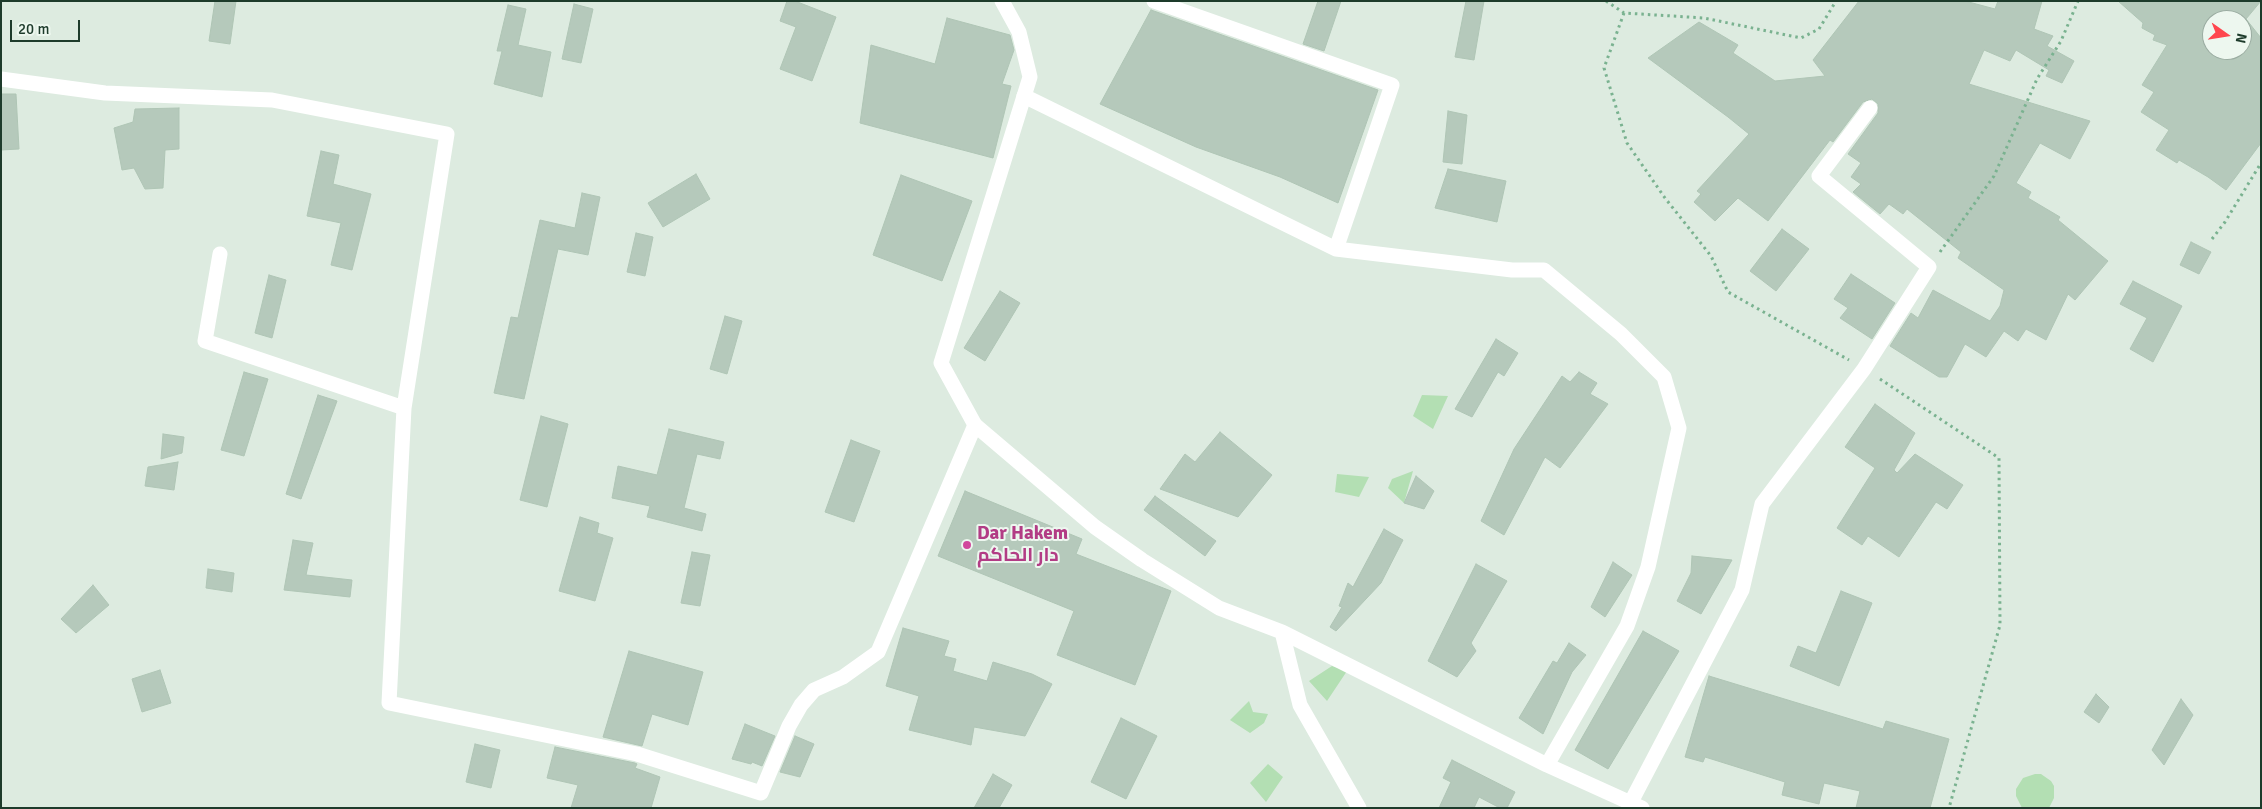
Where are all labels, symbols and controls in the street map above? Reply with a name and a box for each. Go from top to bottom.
scale bar [12,10,82,42]
north arrow [2202,10,2252,60]
text: 20 m [18,20,49,38]
text: N [2232,32,2251,45]
place label: Dar Hakem دار الحاكم [977,523,1068,567]
marker: Dar Hakem دار الحاكم [961,539,973,551]

